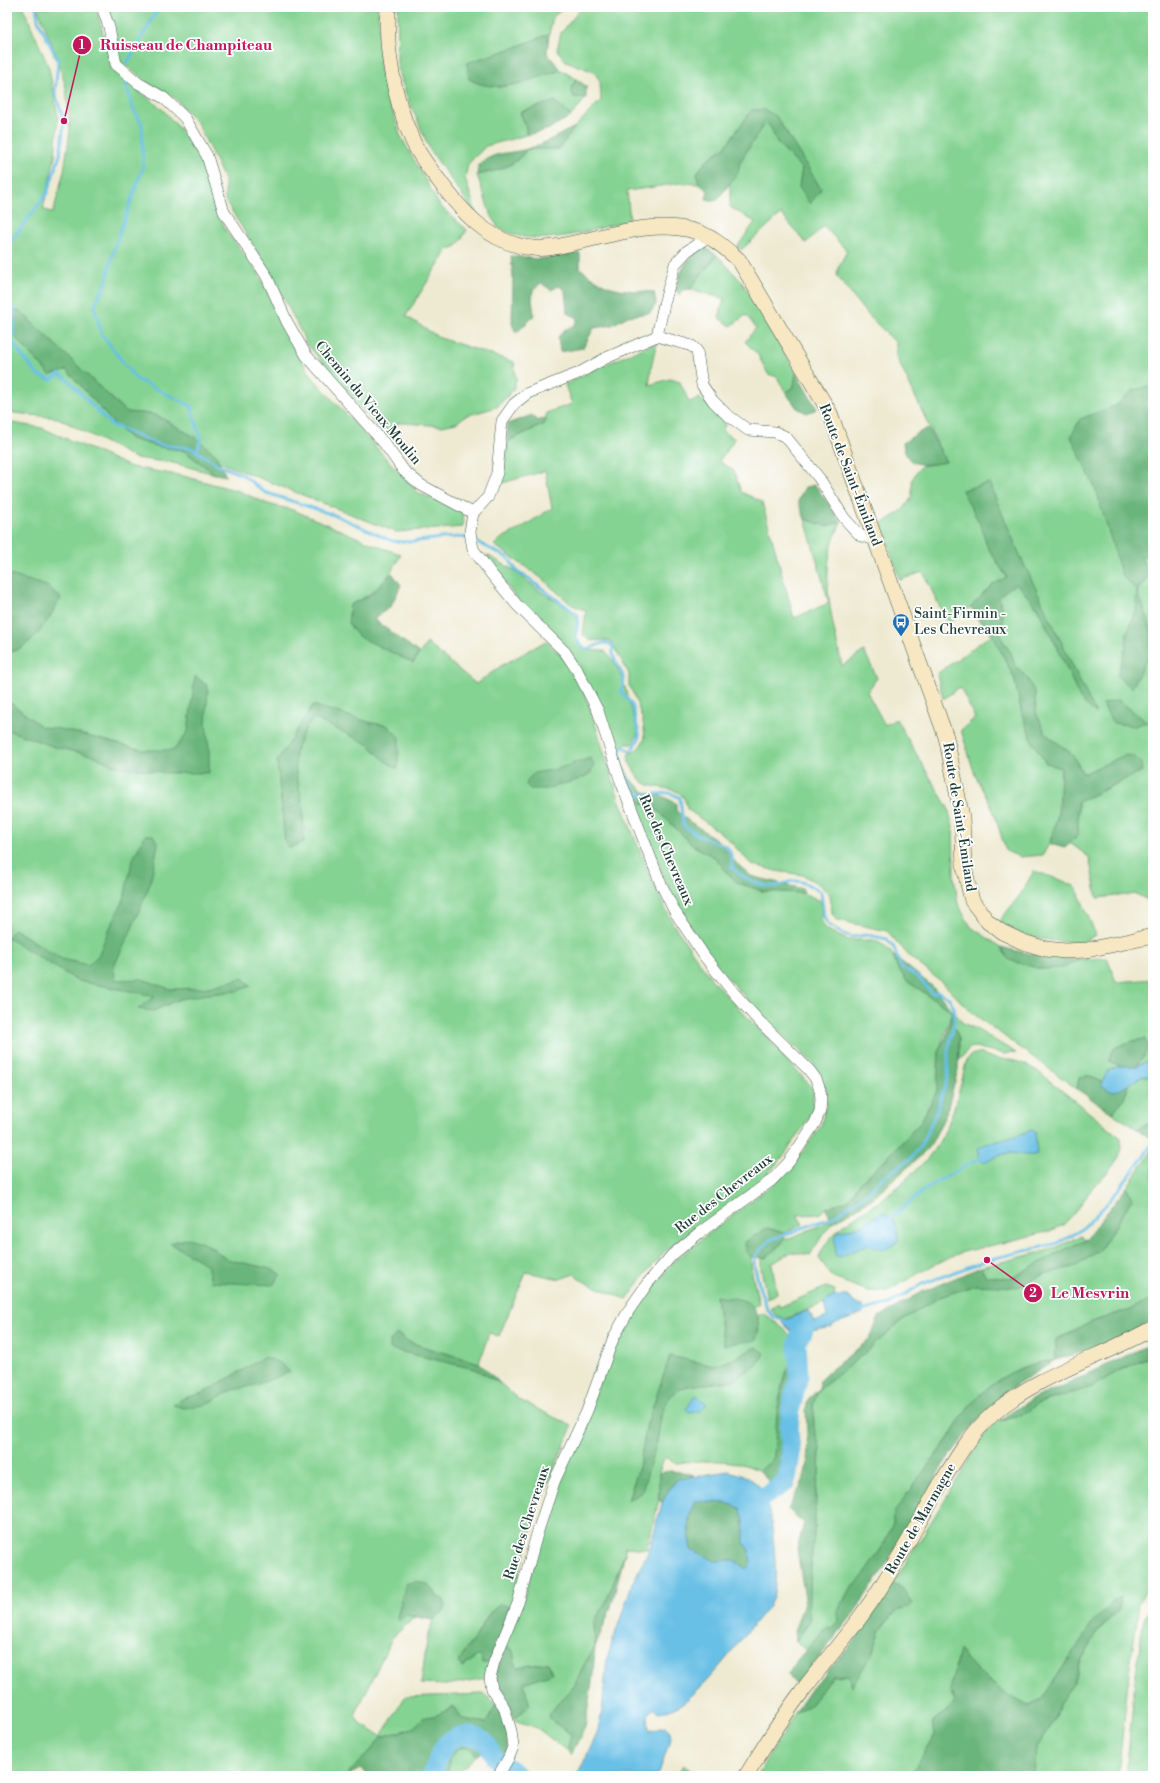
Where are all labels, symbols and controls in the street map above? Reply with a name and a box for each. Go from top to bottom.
callout: Ruisseau de Champiteau [72,32,281,59]
text: Ruisseau de Champiteau [100,36,273,55]
text: 1 [79,38,85,53]
street label: Chemin du Vieux Moulin [311,337,425,469]
street label: Route de Saint-Émiland [815,401,887,549]
place label: Saint-Firmin - Les Chevreaux [914,605,1007,639]
bus stop icon: Saint-Firmin - Les Chevreaux [891,612,911,637]
street label: Route de Saint-Émiland [938,741,982,893]
street label: Rue des Chevreaux [635,792,698,909]
street label: Rue des Chevreaux [672,1150,777,1238]
callout: Le Mesvrin [1023,1279,1138,1306]
text: Le Mesvrin [1051,1284,1130,1303]
text: 2 [1029,1286,1037,1301]
street label: Route de Marmagne [882,1460,960,1578]
street label: Rue des Chevreaux [500,1463,554,1582]

